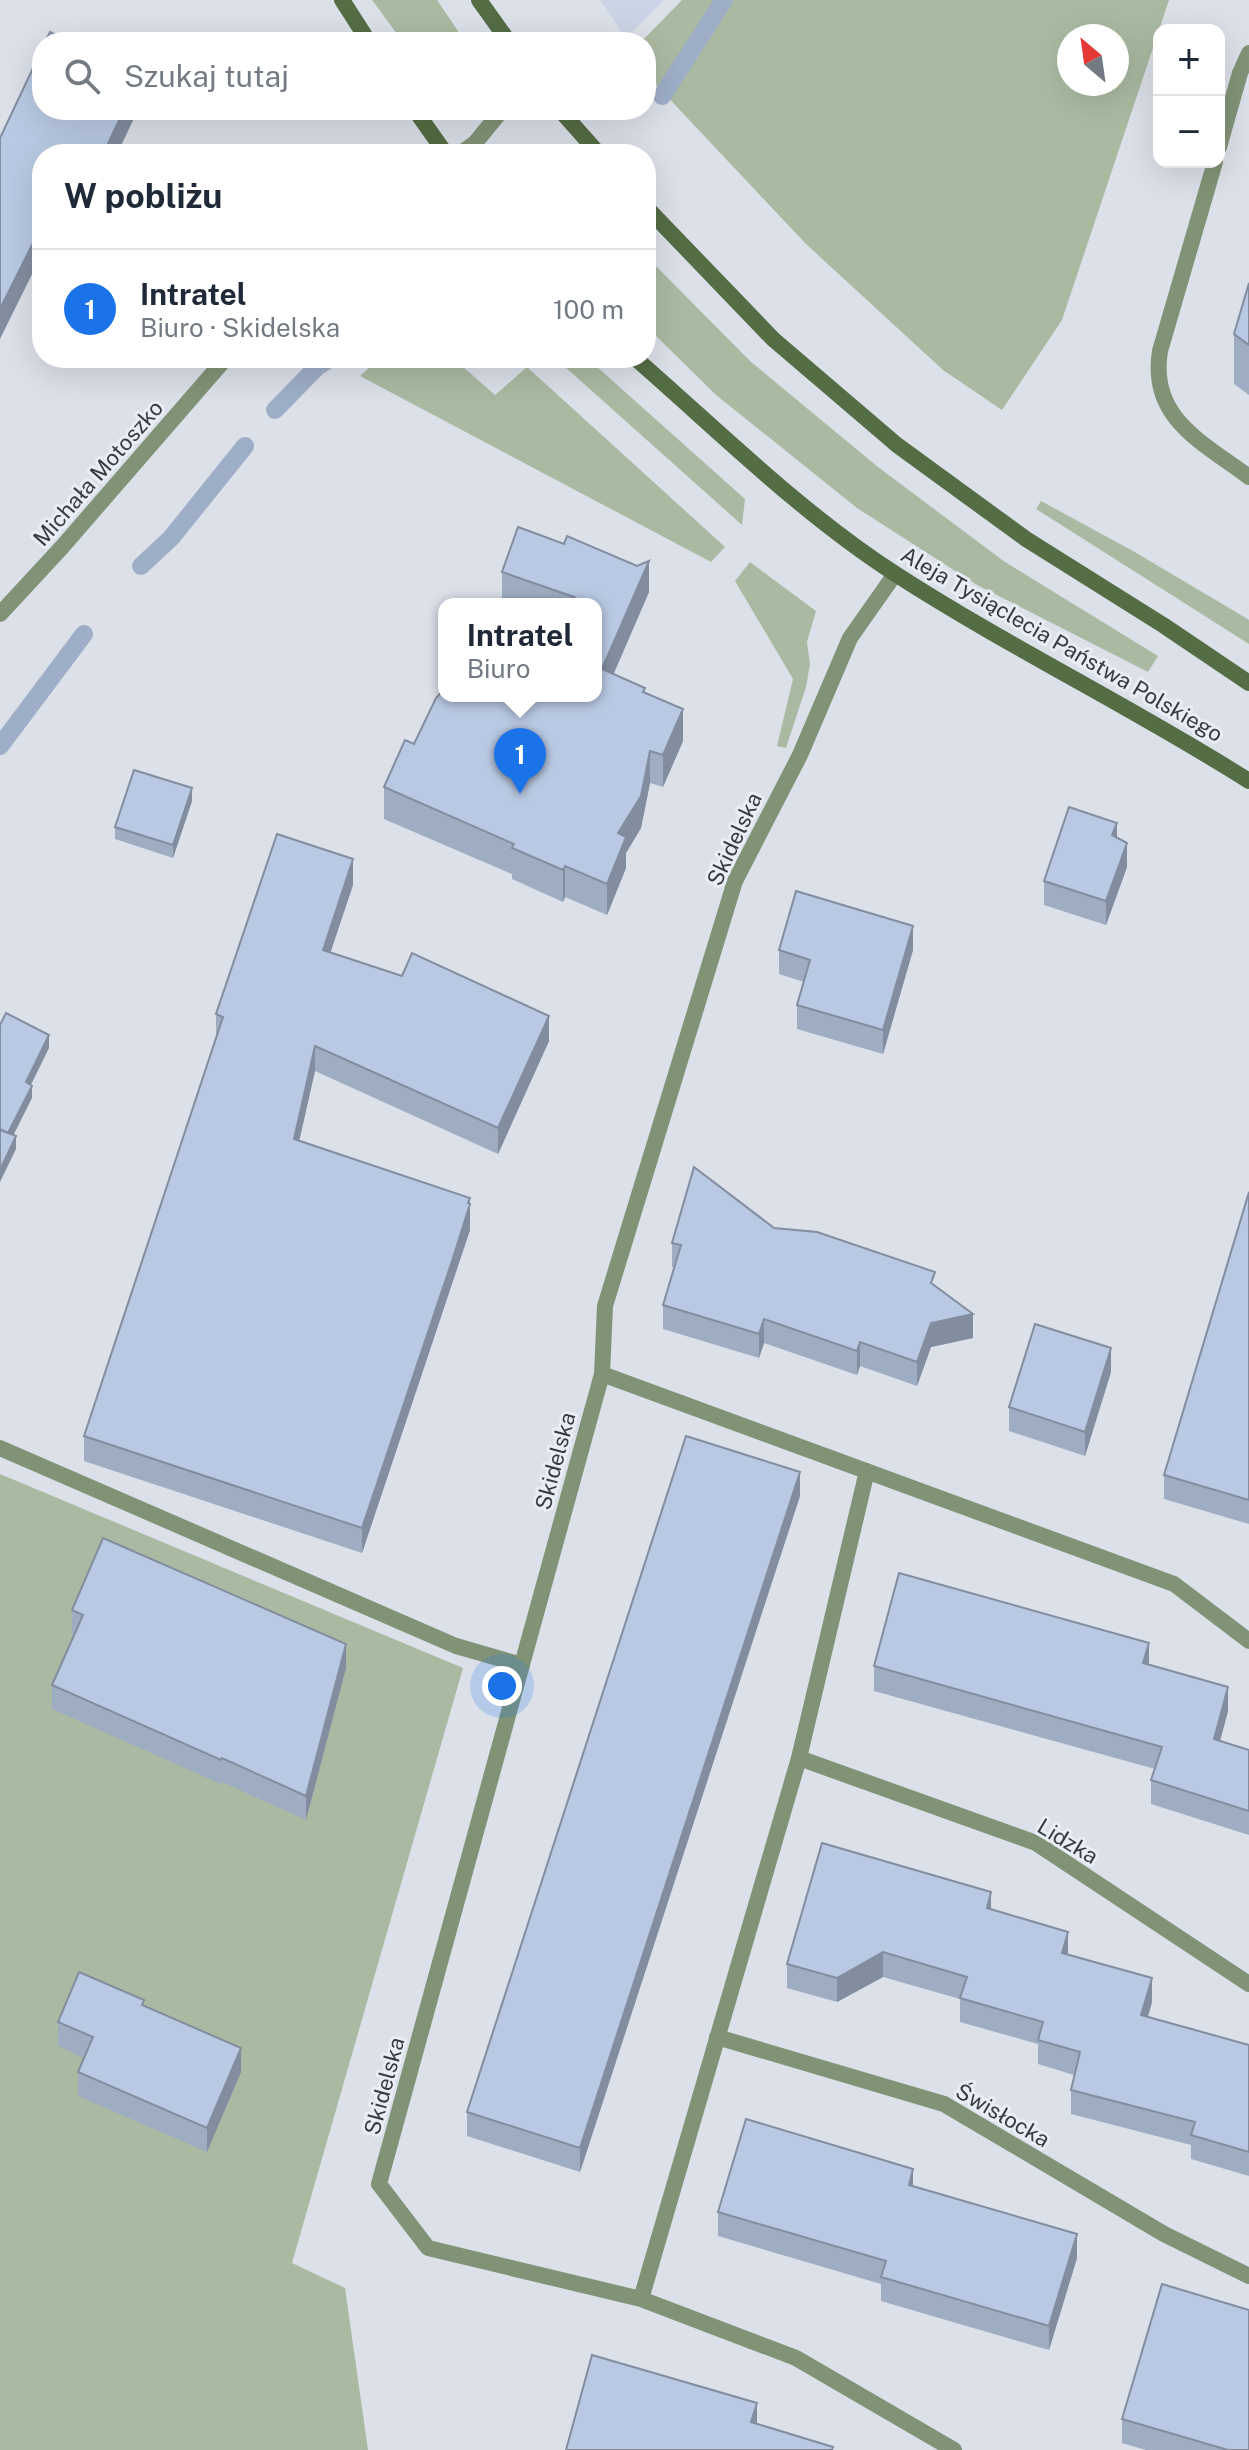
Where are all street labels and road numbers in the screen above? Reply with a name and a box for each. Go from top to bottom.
street label: Michała Motoszko [28,395,168,551]
street label: Aleja Tysiąclecia Państwa Polskiego [897,541,1227,747]
street label: Skidelska [701,788,767,890]
street label: Skidelska [530,1409,580,1513]
street label: Lidzka [1033,1813,1103,1869]
street label: Skidelska [359,2034,409,2138]
street label: Świsłocka [951,2077,1055,2152]

